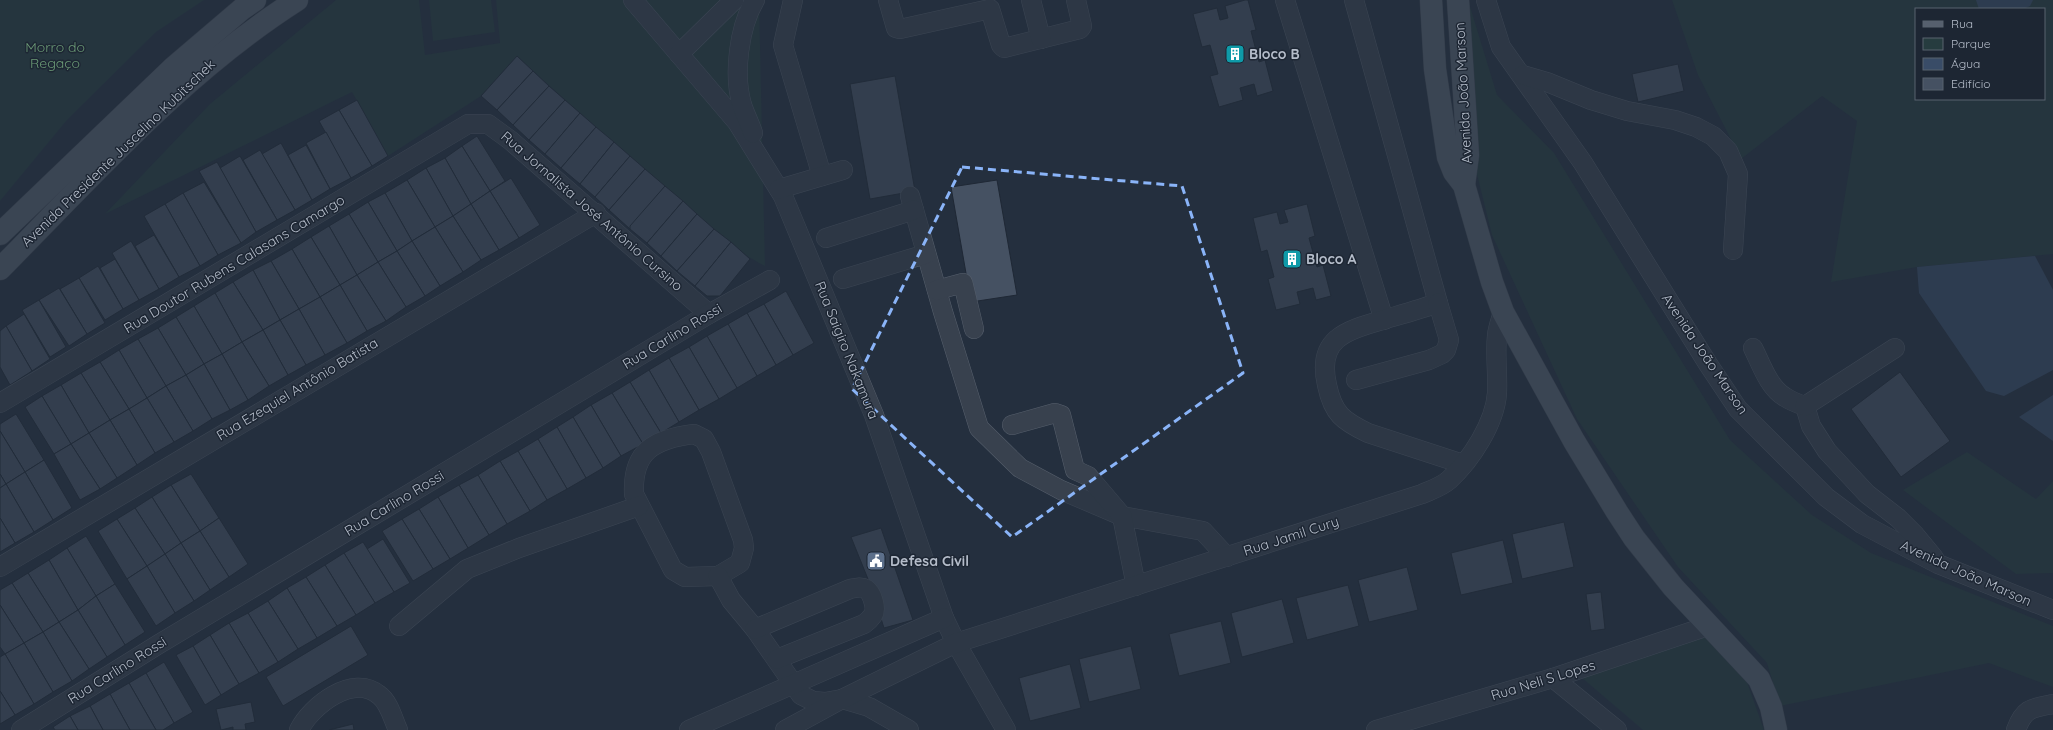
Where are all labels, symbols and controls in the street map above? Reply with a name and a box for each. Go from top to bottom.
legend [1915,8,2045,100]
text: Rua [1951,16,1973,31]
street label: Avenida João Marson [1450,22,1476,164]
text: Parque [1951,36,1991,51]
park label: Morro do Regaço [25,38,85,72]
building icon: Bloco B [1224,43,1246,65]
place label: Bloco B [1249,45,1300,63]
street label: Avenida Presidente Juscelino Kubitschek [17,55,219,251]
text: Água [1951,56,1980,71]
text: Edifício [1951,76,1991,91]
street label: Rua Jornalista José Antônio Cursino [497,127,687,295]
street label: Rua Doutor Rubens Calasans Camargo [120,191,348,337]
building icon: Bloco A [1281,248,1303,270]
place label: Bloco A [1306,250,1356,268]
street label: Rua Saigiro Nakamura [811,278,883,422]
street label: Avenida João Marson [1658,290,1752,418]
street label: Rua Carlino Rossi [619,299,725,373]
street label: Rua Ezequiel Antônio Batista [213,334,381,444]
street label: Rua Carlino Rossi [341,466,447,540]
street label: Rua Jamil Cury [1241,512,1341,560]
street label: Avenida João Marson [1898,536,2034,610]
public building icon: Defesa Civil [865,550,887,572]
place label: Defesa Civil [890,552,969,570]
street label: Rua Carlino Rossi [64,632,170,708]
street label: Rua Neli S Lopes [1489,656,1597,704]

